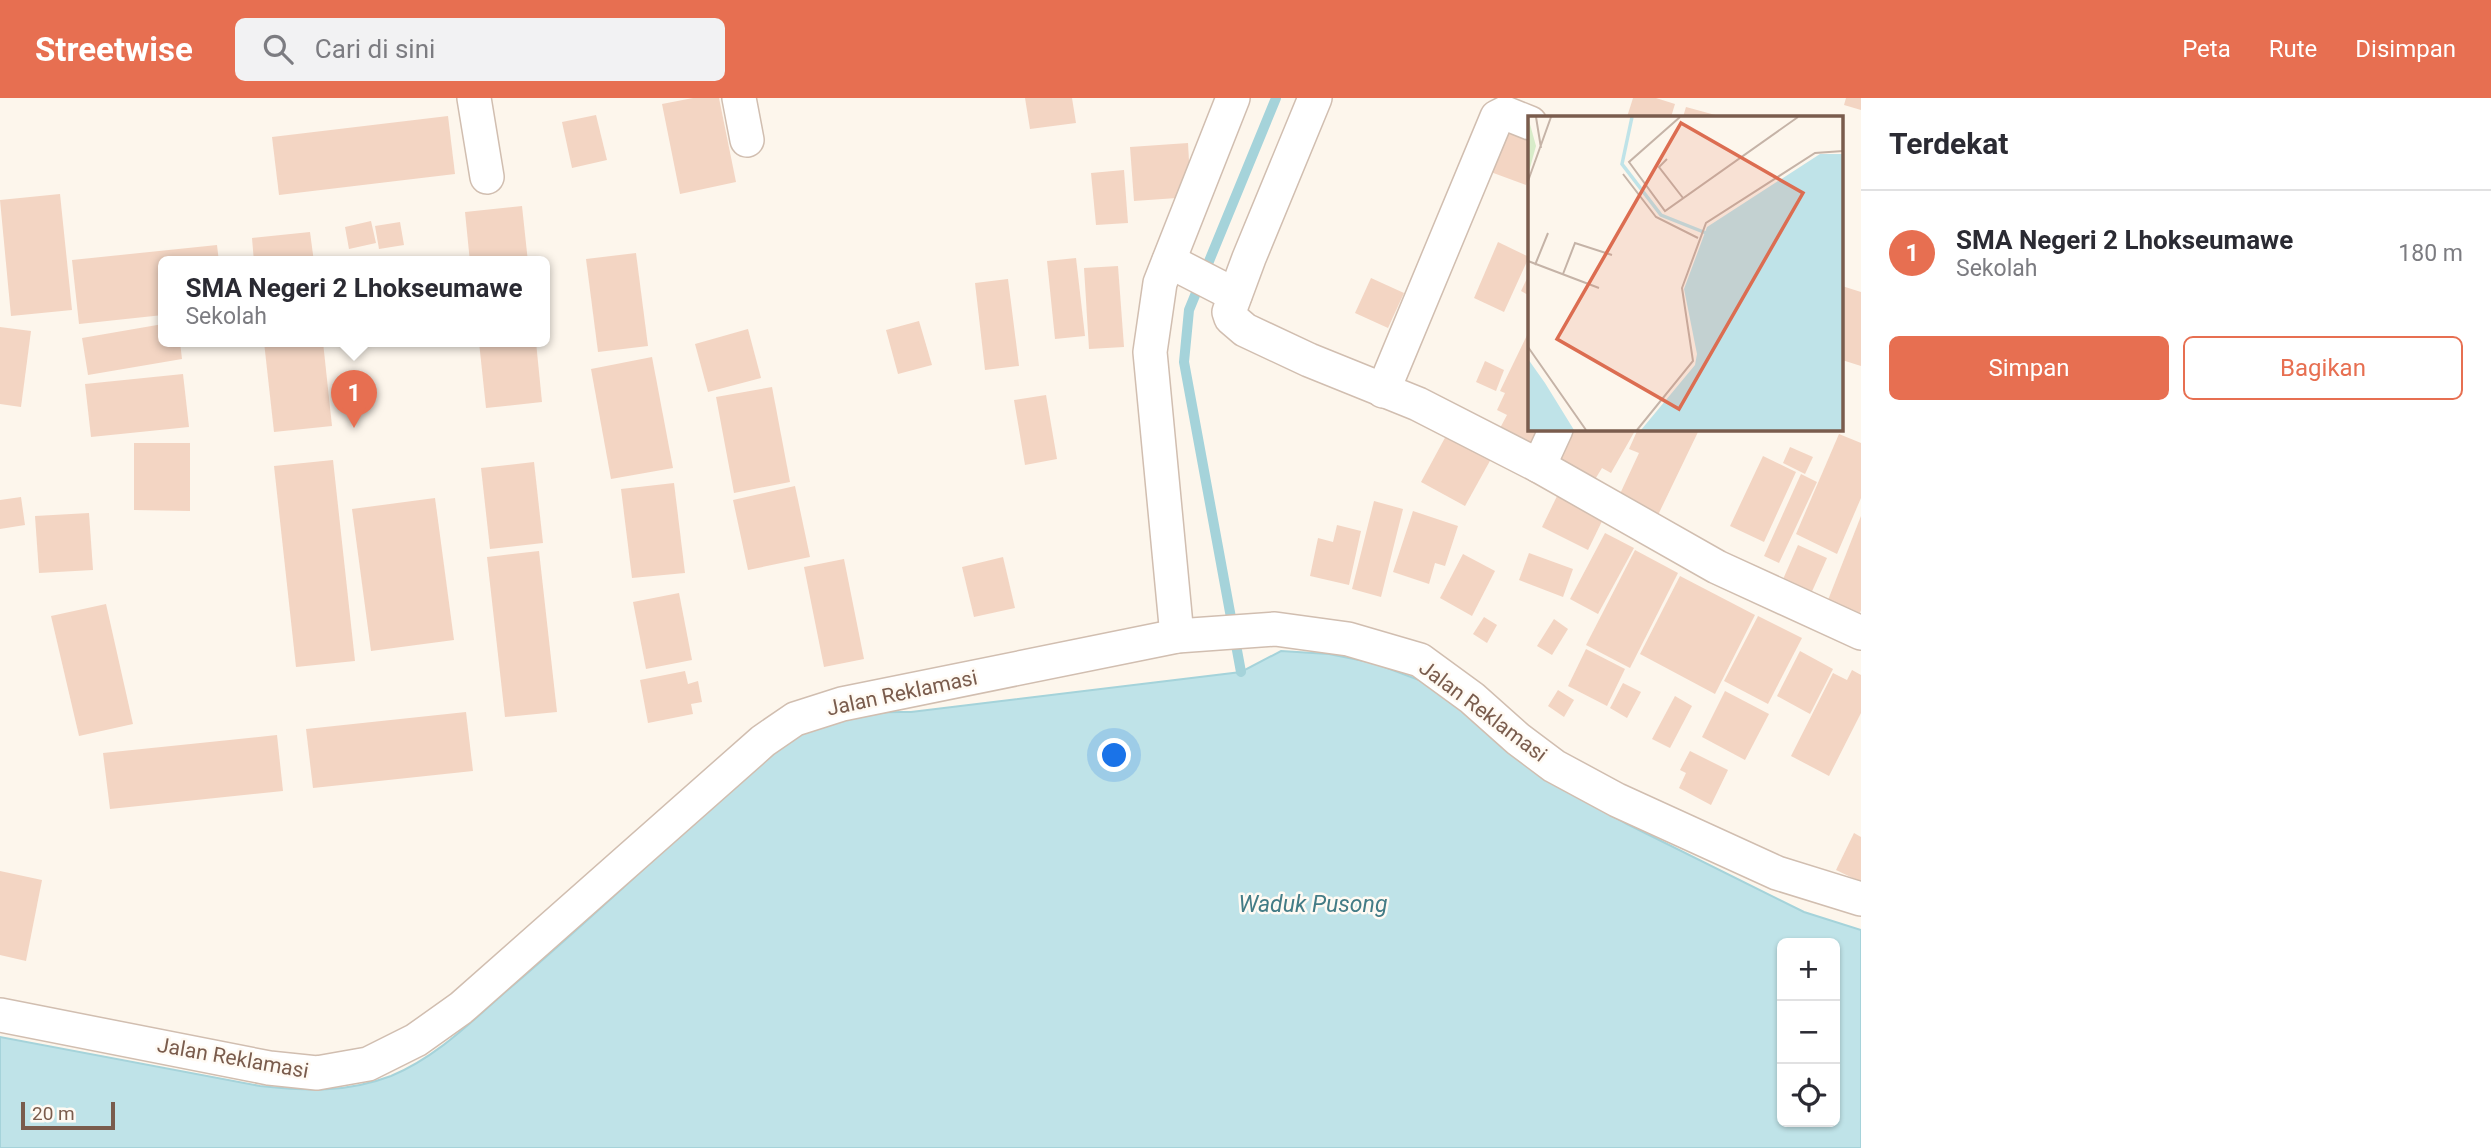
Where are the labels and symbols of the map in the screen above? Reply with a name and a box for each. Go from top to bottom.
inset map [1528,116,1843,430]
pin: 1 [331,370,377,428]
street label: Jalan Reklamasi [1415,655,1551,767]
street label: Jalan Reklamasi [824,665,980,721]
your location [1097,738,1131,772]
water label: Waduk Pusong [1239,891,1387,918]
street label: Jalan Reklamasi [155,1033,311,1083]
scale bar [21,1099,116,1131]

